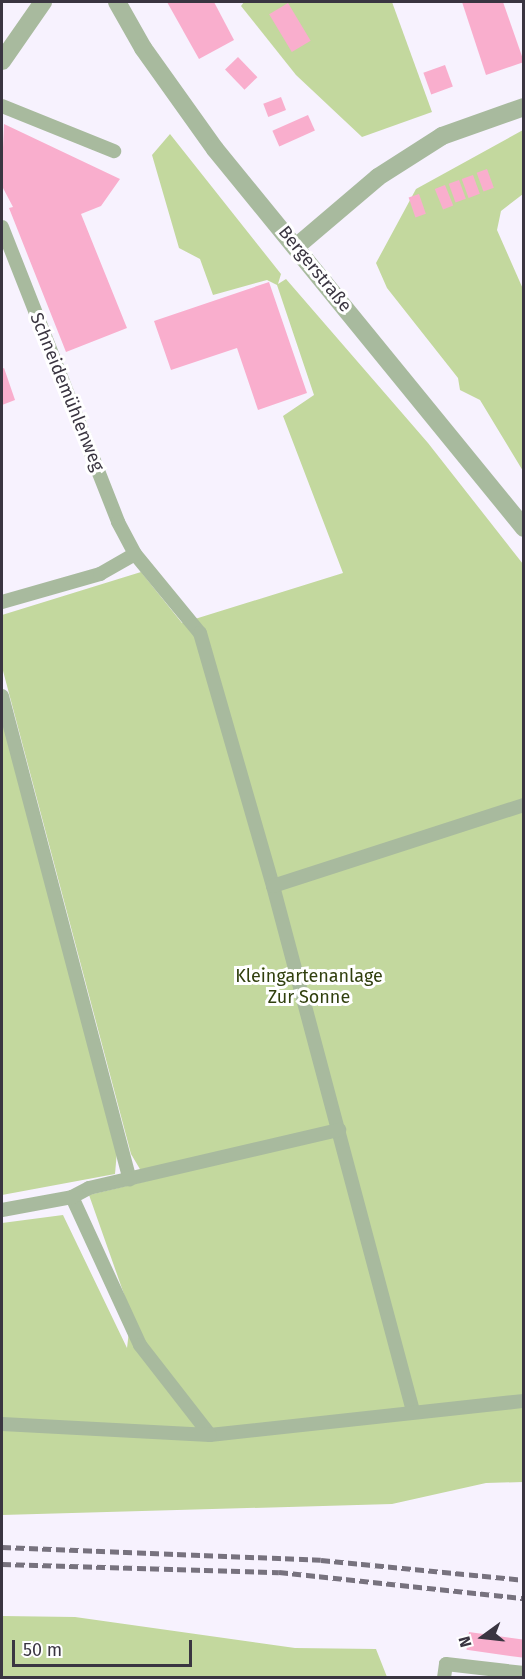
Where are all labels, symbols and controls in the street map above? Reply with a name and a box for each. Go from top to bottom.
street label: Bergerstraße [274,222,356,316]
street label: Schneidemühlenweg [25,310,109,474]
park label: Kleingartenanlage Zur Sonne [235,966,383,1008]
north arrow [453,1607,513,1667]
scale bar [15,1628,195,1666]
text: N [455,1634,476,1649]
text: 50 m [23,1639,62,1661]

